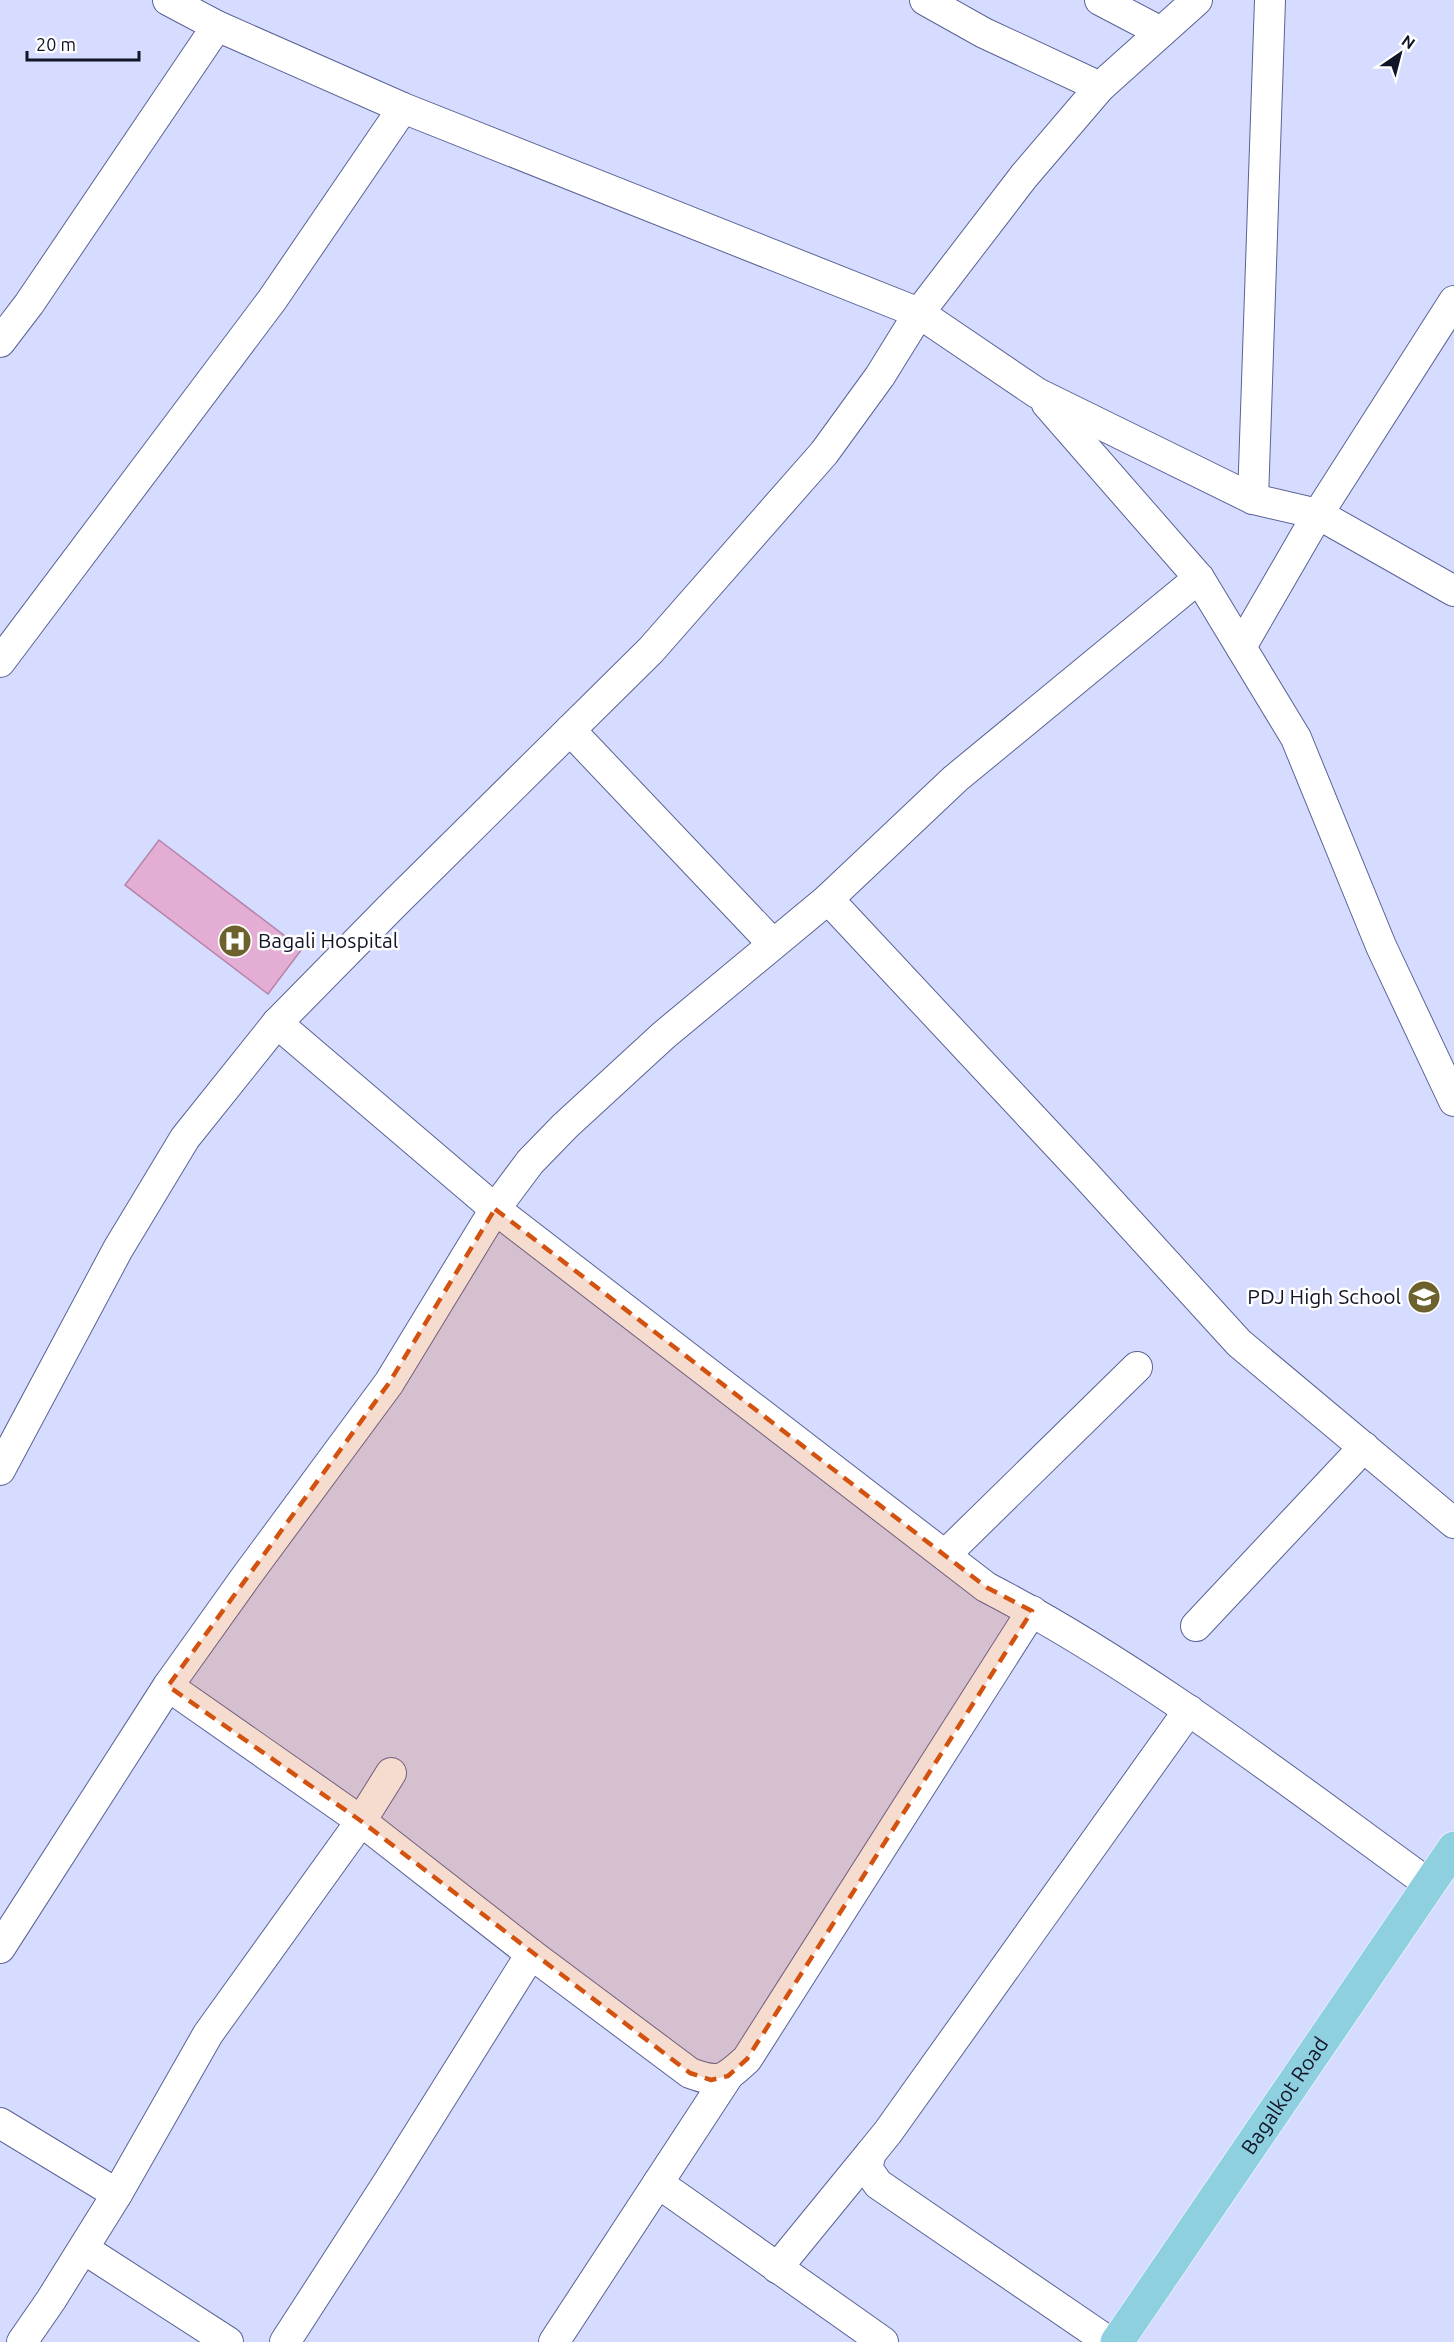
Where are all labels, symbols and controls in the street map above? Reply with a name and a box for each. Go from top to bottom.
scale bar [27,24,140,62]
north arrow [1370,24,1430,84]
text: N [1399,31,1419,53]
text: 20 m [36,34,76,54]
hospital icon: Bagali Hospital [217,923,253,959]
place label: Bagali Hospital [258,928,398,952]
school or university icon: PDJ High School [1406,1279,1442,1315]
place label: PDJ High School [1247,1284,1401,1308]
street label: Bagalkot Road [1236,2032,1332,2158]

